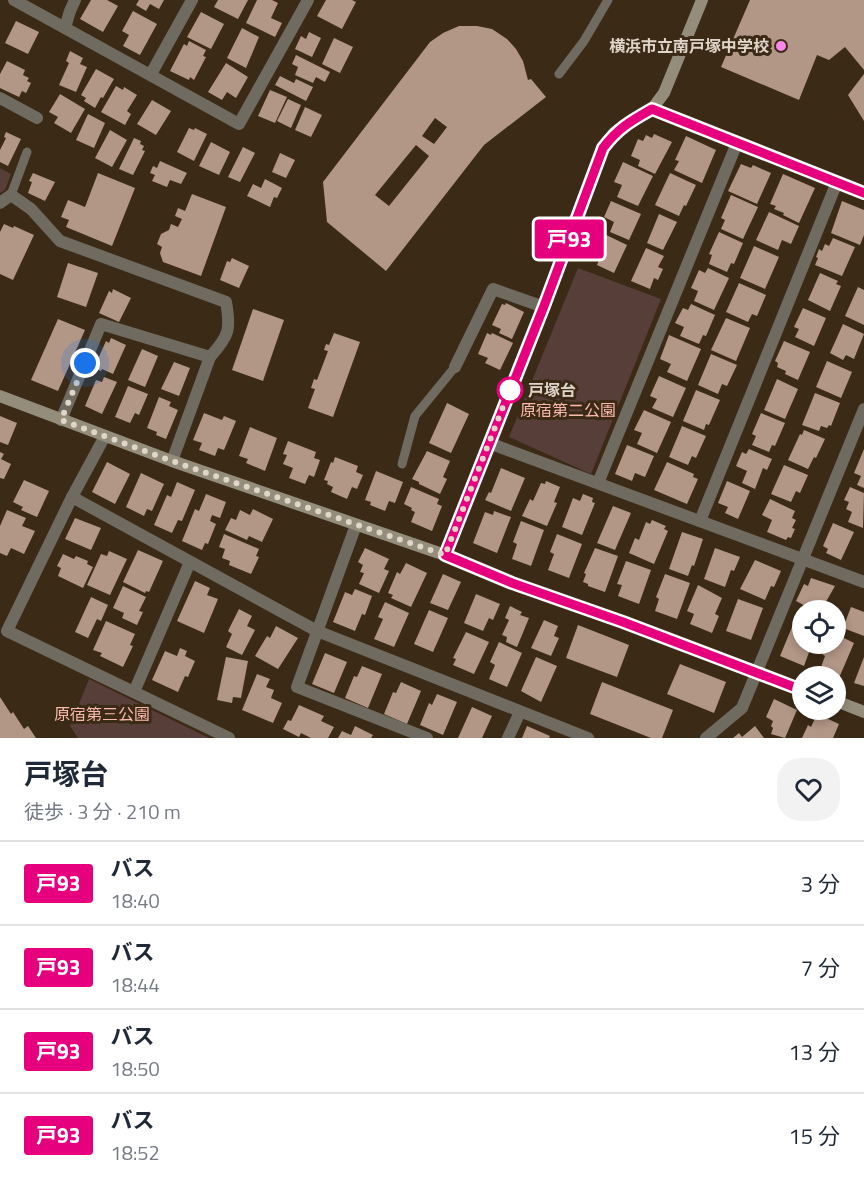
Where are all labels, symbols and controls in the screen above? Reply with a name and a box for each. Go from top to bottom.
place label: 横浜市立南戸塚中学校 [609,34,769,58]
marker: 横浜市立南戸塚中学校 [774,39,788,53]
line badge: 戸93 [534,220,604,258]
text: 戸93 [547,223,591,255]
your location [70,348,100,378]
marker: 戸塚台 [497,377,523,403]
place label: 戸塚台 [528,378,576,402]
park label: 原宿第二公園 [520,398,616,422]
map controls [792,600,846,720]
button: locate [792,600,846,654]
button: layers [792,666,846,720]
park label: 原宿第三公園 [54,702,150,726]
text: 戸塚台 [24,752,108,795]
button: heart [777,758,840,821]
text: 徒歩 · 3 分 · 210 m [24,796,181,827]
text: バス [111,851,155,885]
text: 戸93 [36,867,81,899]
text: 3 分 [801,867,840,901]
text: 18:40 [111,885,160,916]
text: バス [111,935,155,969]
text: 戸93 [36,951,81,983]
text: 7 分 [801,951,840,985]
text: 18:44 [111,969,160,1000]
text: バス [111,1019,155,1053]
text: 戸93 [36,1035,81,1067]
text: 13 分 [789,1035,840,1069]
text: 18:50 [111,1053,160,1084]
text: バス [111,1103,155,1137]
text: 戸93 [36,1119,81,1151]
text: 15 分 [789,1119,840,1153]
text: 18:52 [111,1137,160,1168]

